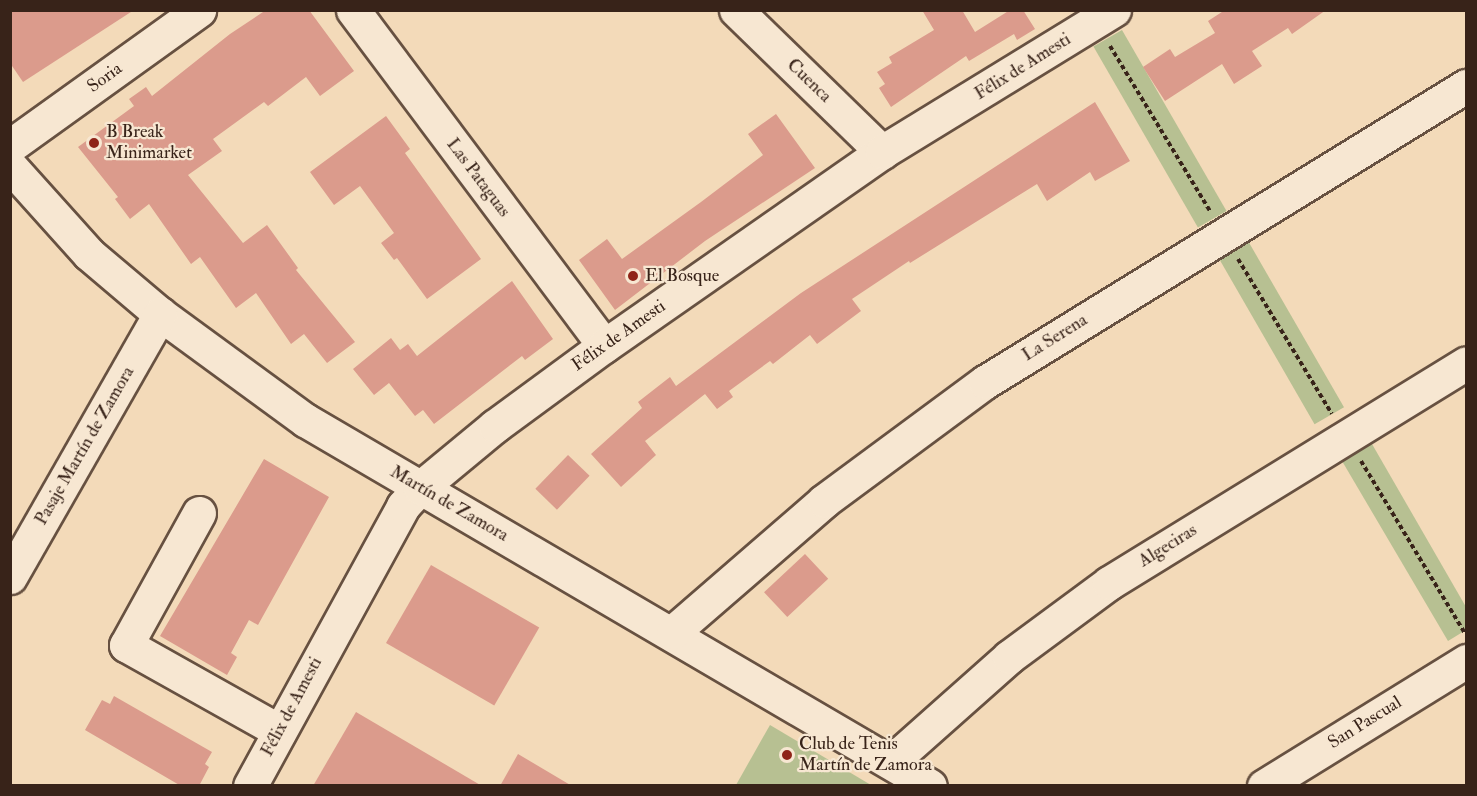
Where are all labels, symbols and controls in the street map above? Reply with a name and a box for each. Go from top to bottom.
street label: Félix de Amesti [971,29,1075,105]
street label: Cuenca [782,55,836,107]
street label: Soria [83,58,127,98]
place label: B Break Minimarket [106,122,192,164]
street label: Las Pataguas [441,134,515,222]
marker: B Break Minimarket [87,136,101,150]
place label: El Bosque [645,265,719,287]
marker: El Bosque [626,269,640,283]
street label: Félix de Amesti [568,296,670,376]
street label: La Serena [1018,310,1092,366]
street label: Pasaje Martín de Zamora [31,363,139,529]
street label: Martín de Zamora [386,461,512,547]
street label: Algeciras [1135,520,1201,572]
street label: Félix de Amesti [257,654,327,760]
street label: San Pascual [1324,692,1406,754]
place label: Club de Tenis Martín de Zamora [799,734,932,777]
marker: Club de Tenis Martín de Zamora [780,748,794,762]

